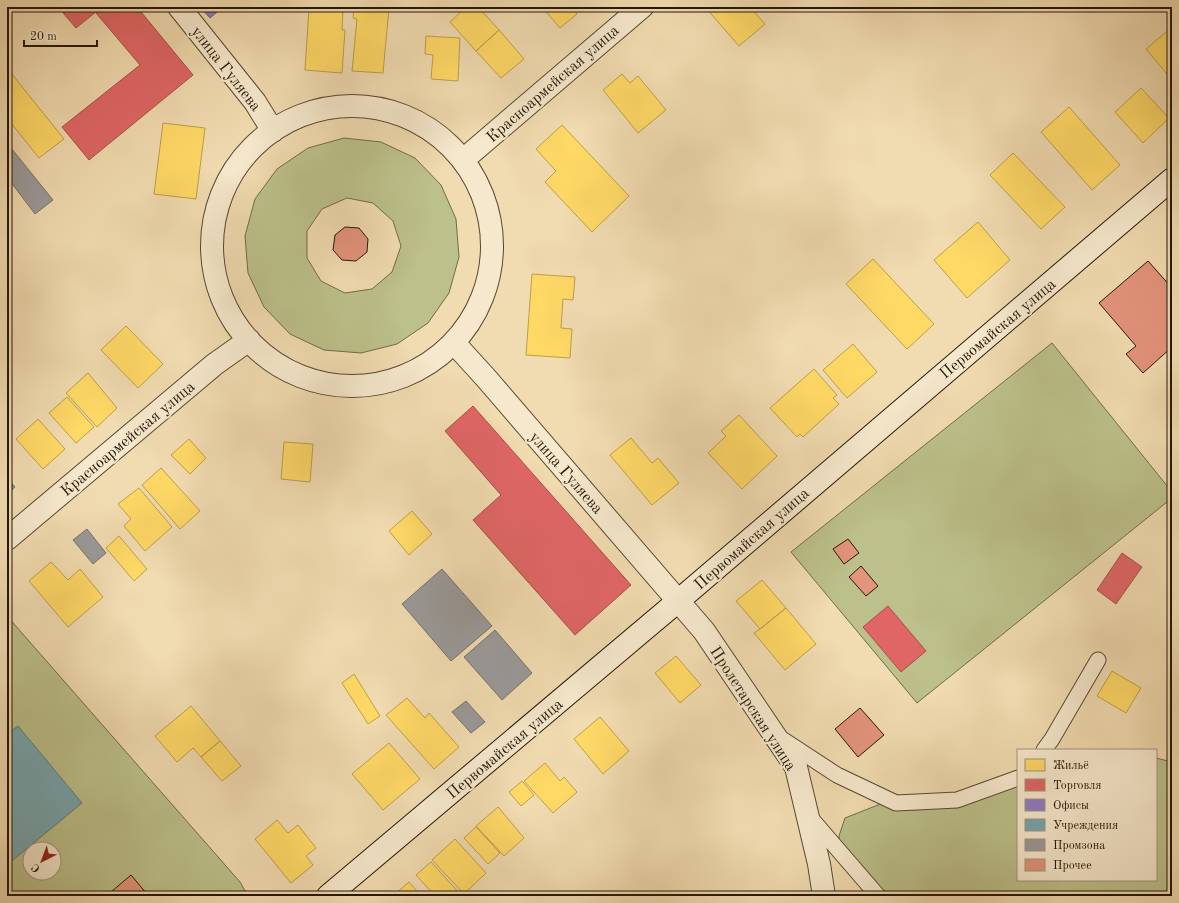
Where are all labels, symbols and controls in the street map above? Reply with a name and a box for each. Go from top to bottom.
scale bar [24,22,97,48]
street label: Красноармейская улица [484,23,623,146]
street label: улица Гуляева [187,24,263,115]
text: 20 m [30,31,57,43]
street label: Первомайская улица [937,276,1060,383]
street label: Красноармейская улица [58,379,198,500]
street label: улица Гуляева [526,429,605,517]
street label: Первомайская улица [692,485,813,594]
street label: Пролетарская улица [706,644,798,774]
street label: Первомайская улица [444,696,567,803]
legend [1017,749,1157,881]
text: Жильё [1053,760,1089,772]
text: Торговля [1053,780,1102,792]
text: Офисы [1053,800,1089,812]
text: Учреждения [1053,820,1118,832]
text: Промзона [1053,840,1105,852]
north arrow [22,841,62,881]
text: Прочее [1053,860,1092,872]
text: С [30,861,43,874]

